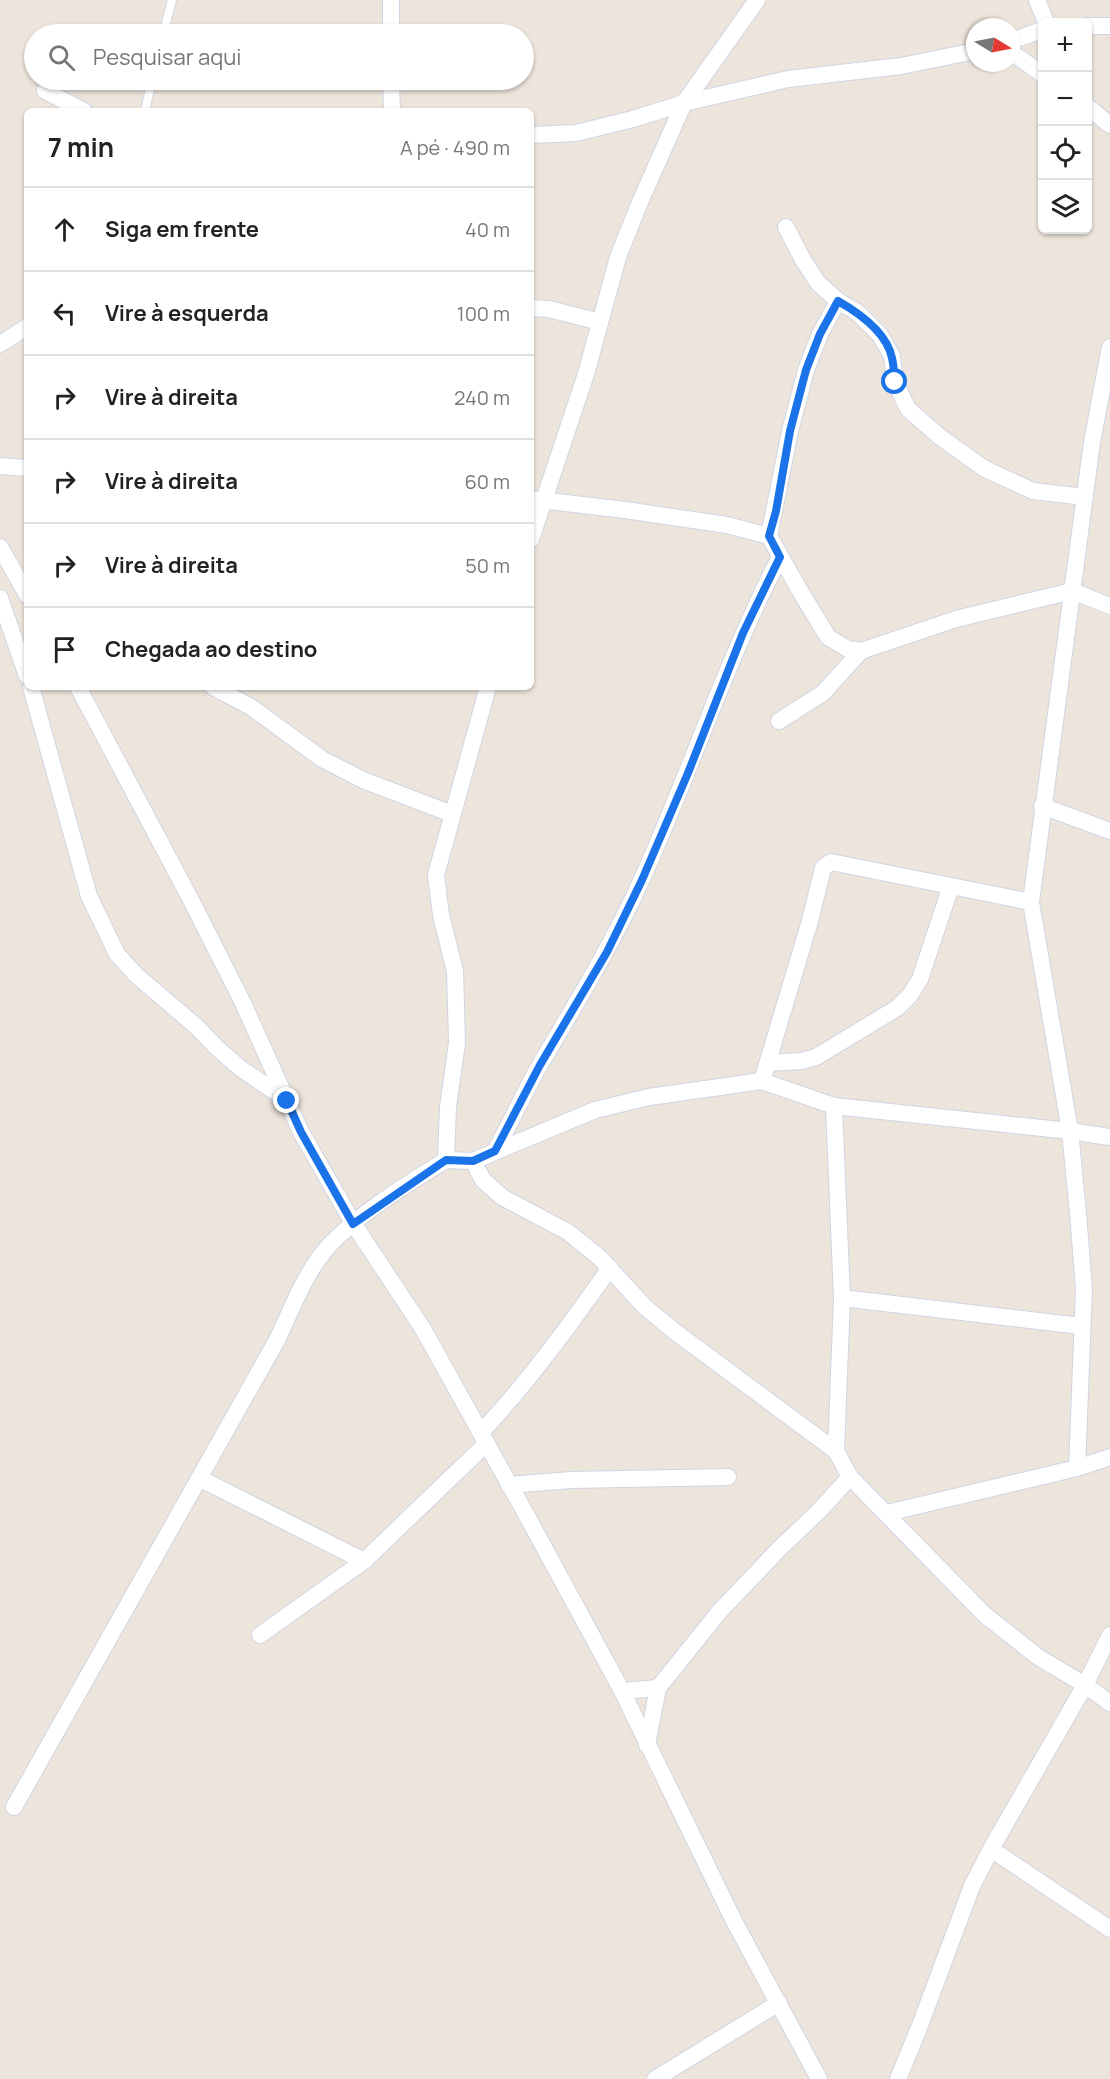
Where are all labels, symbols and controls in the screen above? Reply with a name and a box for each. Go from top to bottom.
north arrow [966,18,1020,72]
map controls [1038,18,1092,234]
button: + [1038,18,1092,72]
search box [24,24,534,90]
icon: search [45,41,78,74]
text: Pesquisar aqui [93,42,241,72]
button: − [1038,72,1092,126]
button: locate [1038,126,1092,180]
text: 7 min [48,129,114,165]
text: A pé · 490 m [400,134,510,161]
button: layers [1038,180,1092,234]
icon: ahead [48,213,81,246]
text: Siga em frente [105,214,259,244]
text: 40 m [465,216,510,243]
icon: left [48,297,81,330]
text: Vire à esquerda [105,298,269,328]
text: 100 m [457,300,510,327]
route start [881,368,907,394]
icon: right [48,381,81,414]
text: Vire à direita [105,382,238,412]
text: 240 m [454,384,510,411]
icon: right [48,465,81,498]
text: Vire à direita [105,466,238,496]
text: 60 m [464,468,510,495]
icon: right [48,549,81,582]
text: Vire à direita [105,550,238,580]
text: 50 m [465,552,510,579]
icon: arrive [48,633,81,666]
text: Chegada ao destino [105,634,317,664]
route end [273,1087,299,1113]

